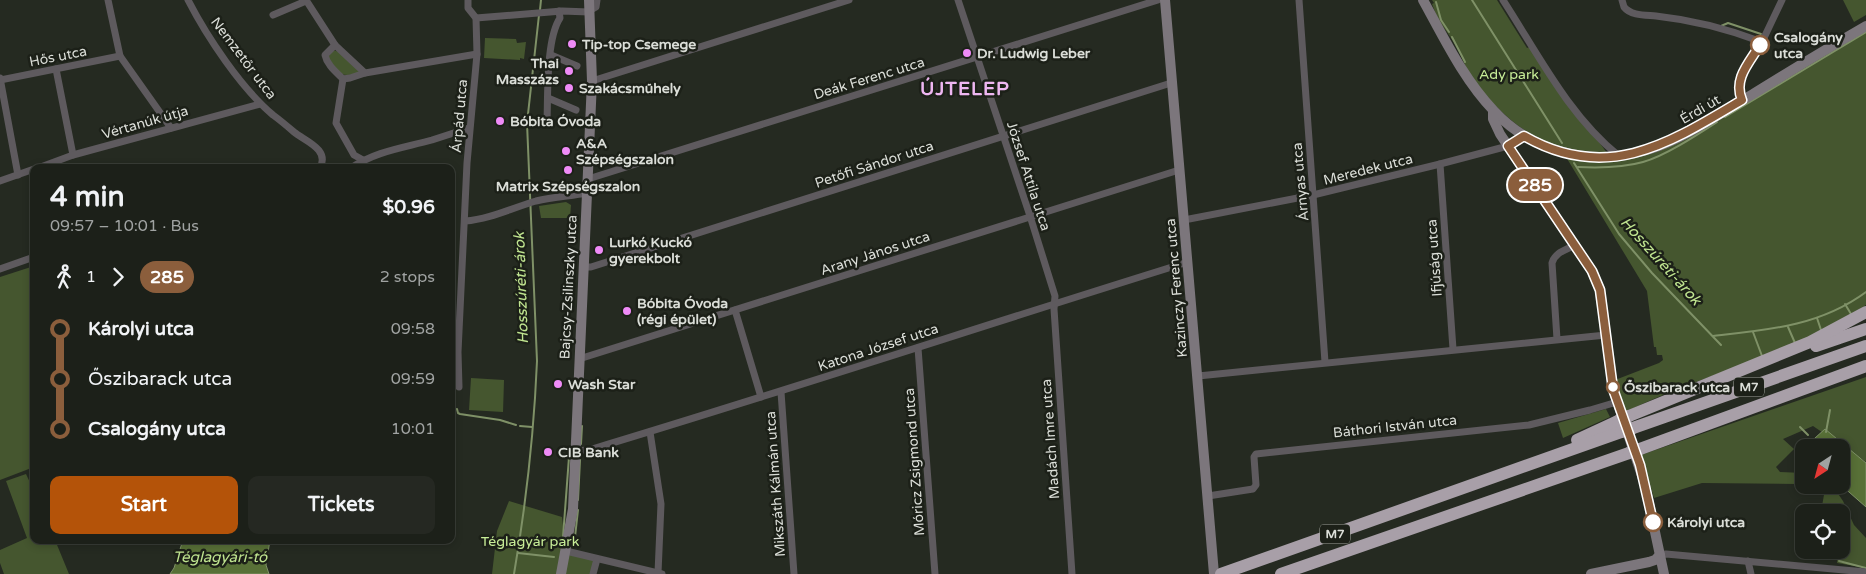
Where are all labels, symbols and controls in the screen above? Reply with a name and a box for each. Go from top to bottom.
street label: Nemzetőr utca [207,14,280,103]
place label: Csalogány utca [1774,29,1843,62]
marker: Csalogány utca [1750,35,1770,55]
place label: Tip-top Csemege [581,36,696,53]
marker: Tip-top Csemege [566,38,578,50]
street label: Hős utca [28,43,88,70]
place label: Dr. Ludwig Leber [977,45,1091,62]
marker: Dr. Ludwig Leber [961,47,973,59]
street label: Deák Ferenc utca [812,54,927,103]
place label: Thai Masszázs [496,55,559,88]
marker: Thai Masszázs [563,65,575,77]
park label: Ady park [1479,66,1539,83]
district label: ÚJTELEP [920,77,1010,100]
street label: Árpád utca [448,78,471,154]
place label: Szakácsműhely [579,80,681,97]
marker: Szakácsműhely [563,82,575,94]
street label: Érdi út [1677,91,1724,128]
street label: Vértanúk útja [100,102,190,143]
place label: Bóbita Óvoda [510,113,601,130]
marker: Bóbita Óvoda [494,115,506,127]
street label: József Attila utca [1003,119,1054,233]
place label: A&A Szépségszalon [576,135,674,168]
street label: Petőfi Sándor utca [813,137,936,192]
street label: Árnyas utca [1289,142,1312,222]
marker: A&A Szépségszalon [560,145,572,157]
street label: Meredek utca [1322,150,1415,189]
marker: Matrix Szépségszalon [562,164,574,176]
line badge: 285 [1506,169,1564,201]
text: 285 [1518,174,1552,196]
place label: Matrix Szépségszalon [496,178,640,195]
text: 4 min [50,180,125,214]
text: $0.96 [383,196,435,218]
water label: Hosszúréti-árok [1617,213,1706,310]
street label: Bajcsy-Zsilinszky utca [556,214,581,360]
text: 09:57 – 10:01 · Bus [50,216,199,236]
street label: Kazinczy Ferenc utca [1162,218,1191,358]
street label: Ifjúság utca [1423,219,1446,297]
street label: Arany János utca [818,228,932,279]
water label: Hosszúréti-árok [510,230,532,344]
place label: Lurkó Kuckó gyerekbolt [609,234,692,267]
marker: Lurkó Kuckó gyerekbolt [593,244,605,256]
icon: walk [50,263,78,291]
icon: forward [104,263,132,291]
text: 285 [150,266,184,288]
text: 1 [86,267,96,287]
text: 2 stops [380,267,435,287]
place label: Bóbita Óvoda (régi épület) [637,295,728,328]
marker: Bóbita Óvoda (régi épület) [621,305,633,317]
text: Károlyi utca [88,318,194,340]
text: 09:58 [391,319,435,339]
street label: Katona József utca [816,320,941,375]
text: Őszibarack utca [88,368,232,390]
text: 09:59 [391,369,435,389]
place label: Wash Star [568,376,636,393]
marker: Wash Star [552,378,564,390]
street label: Madách Imre utca [1038,378,1063,500]
road number: M7 [1734,378,1764,397]
place label: Őszibarack utca [1624,379,1730,396]
marker: Őszibarack utca [1606,380,1620,394]
street label: Móricz Zsigmond utca [901,387,928,536]
street label: Mikszáth Kálmán utca [762,411,789,557]
street label: Báthori István utca [1332,412,1458,441]
text: Csalogány utca [88,418,226,440]
text: 10:01 [391,419,435,439]
north arrow [1795,439,1850,494]
map controls [1795,439,1850,559]
place label: CIB Bank [558,444,619,461]
marker: CIB Bank [542,446,554,458]
button: Start [50,476,238,534]
button: Tickets [248,476,435,534]
button: locate [1795,504,1850,559]
marker: Károlyi utca [1643,512,1663,532]
place label: Károlyi utca [1667,514,1745,531]
road number: M7 [1320,524,1350,544]
park label: Téglagyár park [481,533,580,550]
water label: Téglagyári-tó [173,548,268,566]

